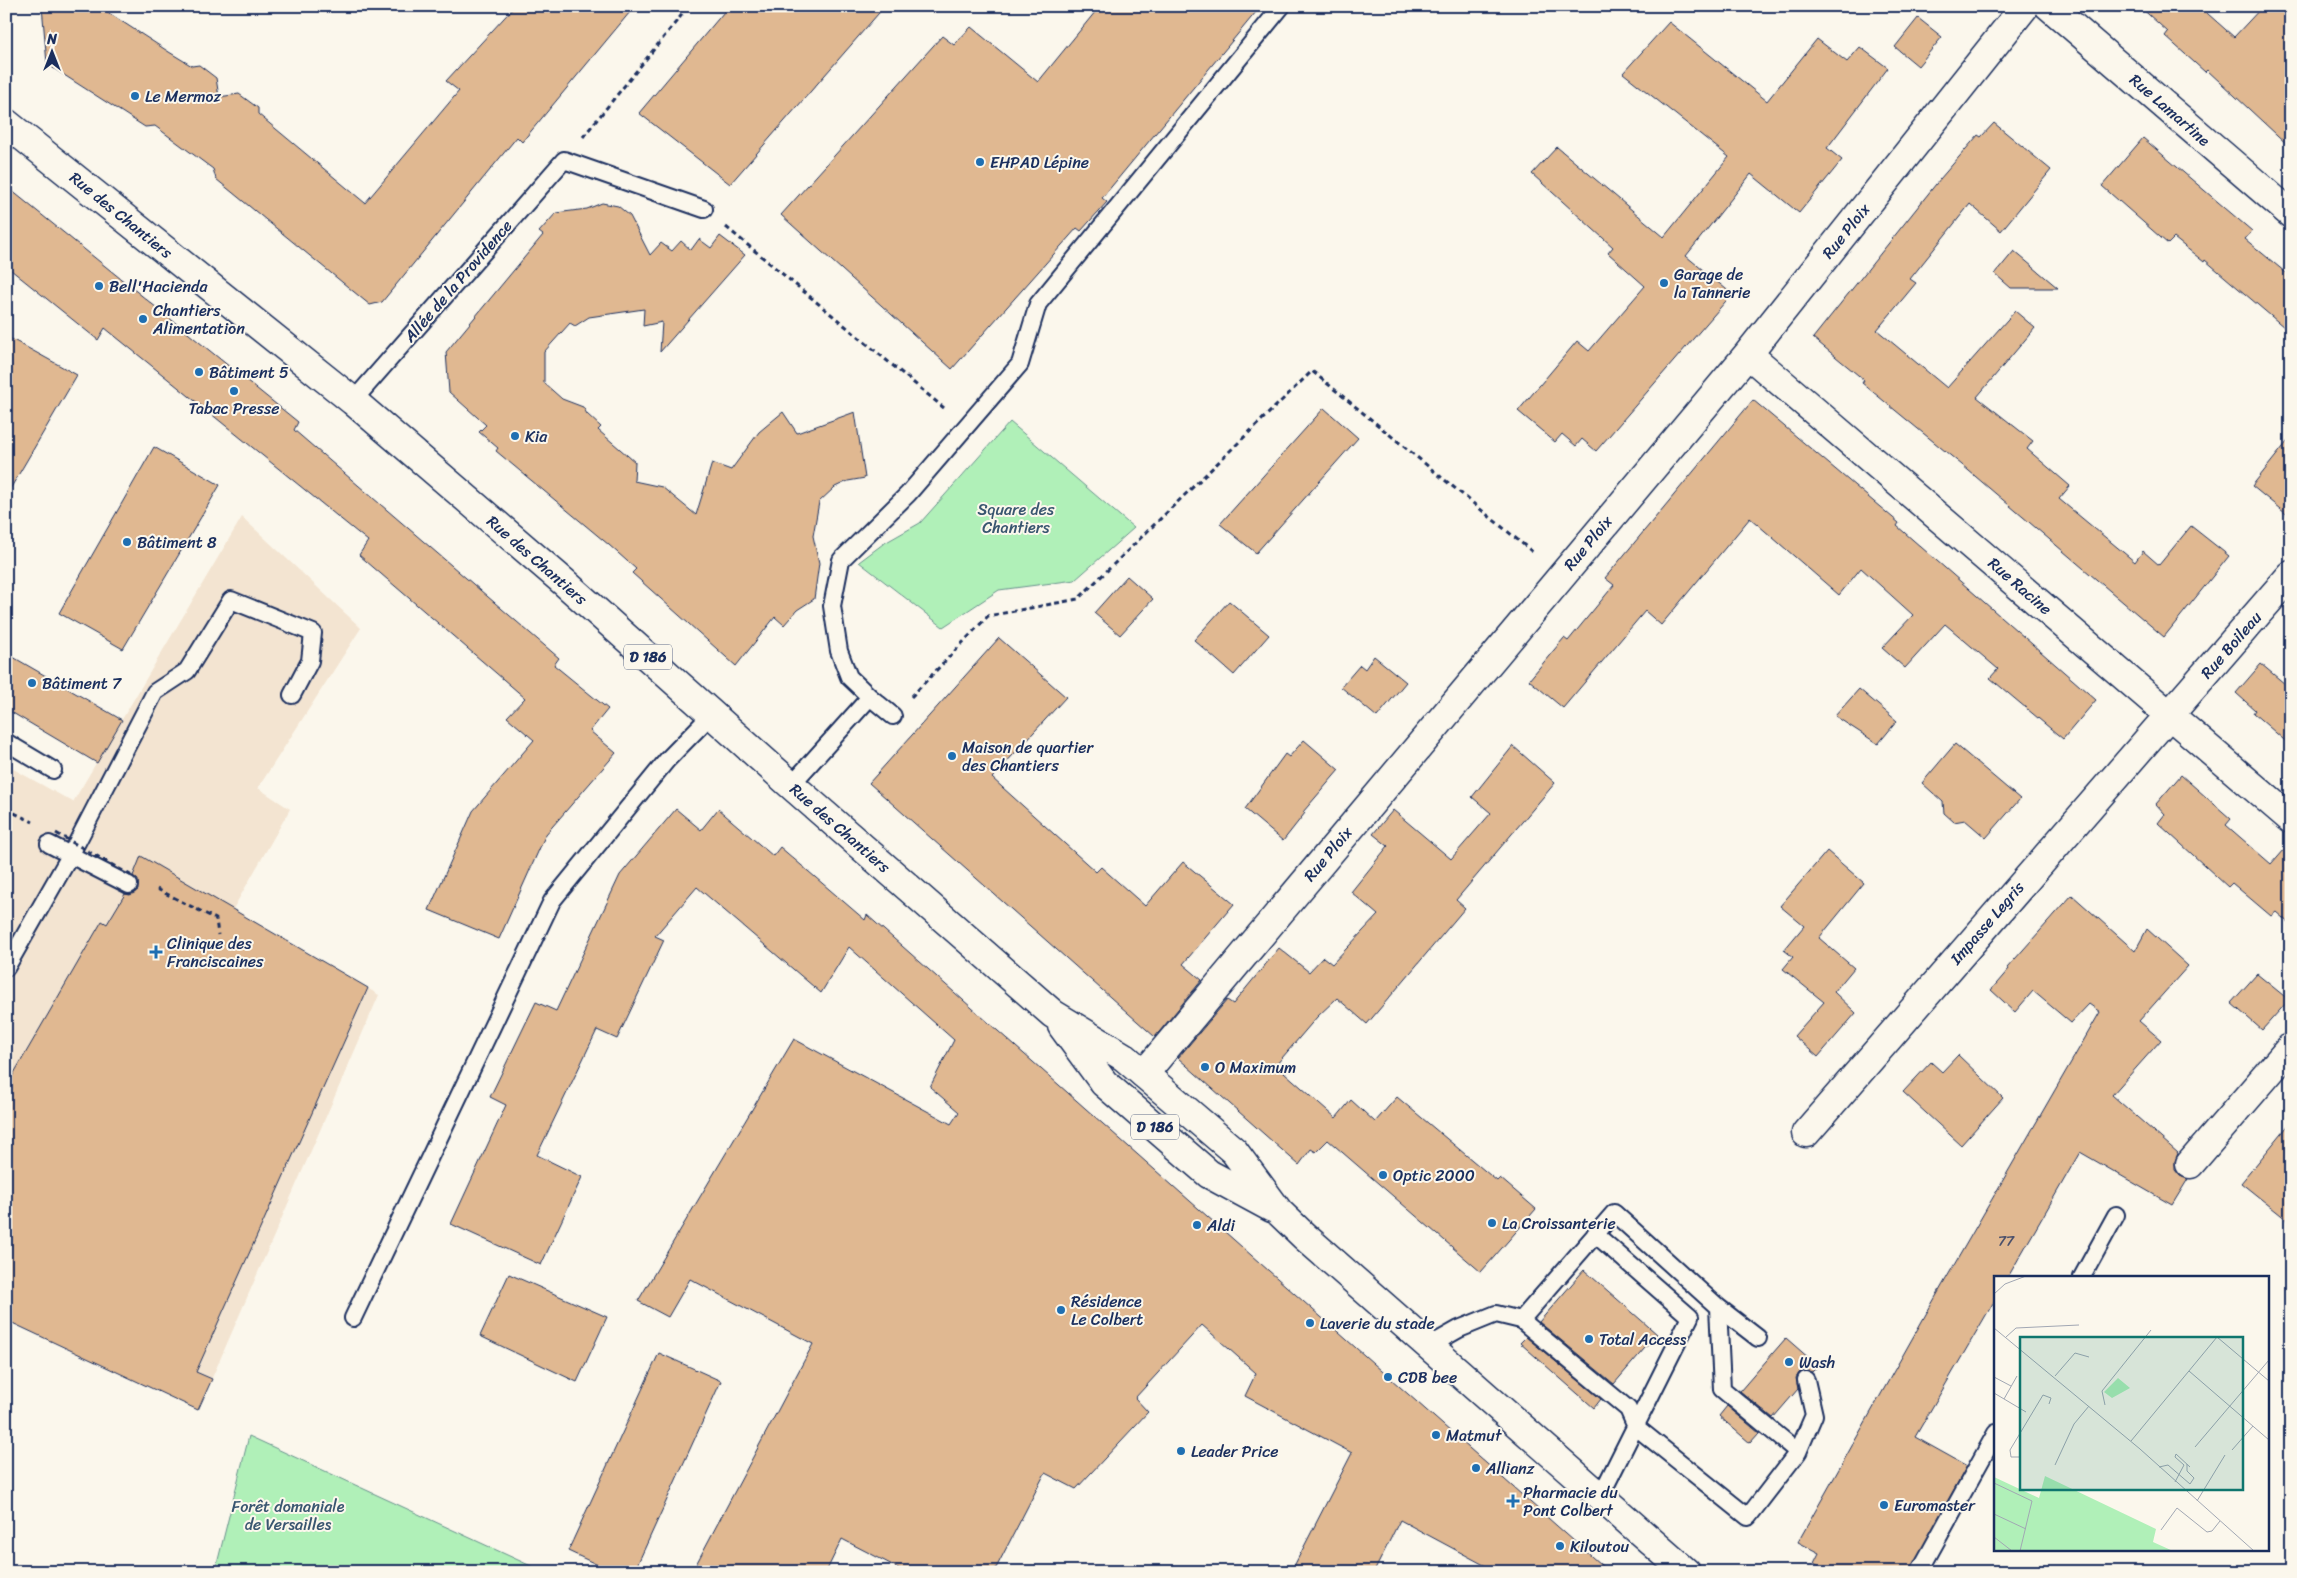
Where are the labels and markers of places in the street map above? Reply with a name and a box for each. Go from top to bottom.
place label: Le Mermoz [145,82,221,111]
marker: Le Mermoz [129,90,141,102]
place label: EHPAD Lépine [990,148,1089,177]
marker: EHPAD Lépine [974,156,986,168]
place label: Garage de la Tannerie [1674,260,1750,307]
place label: Bell'Hacienda [109,272,208,301]
marker: Garage de la Tannerie [1658,277,1670,289]
marker: Bell'Hacienda [93,280,105,292]
place label: Chantiers Alimentation [152,296,245,343]
marker: Chantiers Alimentation [137,313,149,325]
place label: Bâtiment 5 [209,358,289,387]
marker: Bâtiment 5 [193,366,205,378]
marker: Tabac Presse [228,385,240,397]
place label: Tabac Presse [188,394,280,423]
place label: Kia [525,422,548,451]
marker: Kia [509,430,521,442]
place label: Bâtiment 8 [137,528,217,557]
marker: Bâtiment 8 [121,536,133,548]
place label: Bâtiment 7 [42,669,122,698]
marker: Bâtiment 7 [26,677,38,689]
place label: Maison de quartier des Chantiers [962,733,1094,780]
marker: Maison de quartier des Chantiers [946,750,958,762]
place label: Clinique des Franciscaines [167,929,264,976]
marker: Clinique des Franciscaines [149,945,163,959]
place label: O Maximum [1215,1053,1296,1082]
marker: O Maximum [1199,1061,1211,1073]
place label: Optic 2000 [1393,1161,1475,1190]
marker: Optic 2000 [1377,1169,1389,1181]
place label: La Croissanterie [1502,1209,1616,1238]
place label: Aldi [1206,1211,1235,1240]
marker: La Croissanterie [1486,1217,1498,1229]
marker: Aldi [1191,1219,1203,1231]
place label: Résidence Le Colbert [1071,1287,1143,1334]
marker: Résidence Le Colbert [1055,1304,1067,1316]
place label: Laverie du stade [1320,1309,1435,1338]
marker: Laverie du stade [1304,1317,1316,1329]
place label: Total Access [1599,1325,1687,1354]
marker: Total Access [1583,1333,1595,1345]
place label: Wash [1799,1348,1835,1377]
marker: Wash [1783,1356,1795,1368]
place label: CDB bee [1398,1363,1457,1392]
marker: CDB bee [1382,1371,1394,1383]
place label: Matmut [1446,1421,1502,1450]
marker: Matmut [1430,1429,1442,1441]
place label: Leader Price [1191,1437,1278,1466]
marker: Leader Price [1175,1445,1187,1457]
place label: Allianz [1485,1454,1535,1483]
marker: Allianz [1470,1462,1482,1474]
place label: Pharmacie du Pont Colbert [1523,1478,1618,1525]
place label: Euromaster [1894,1491,1976,1520]
marker: Pharmacie du Pont Colbert [1507,1495,1519,1507]
marker: Euromaster [1878,1499,1890,1511]
place label: Kiloutou [1570,1532,1630,1561]
marker: Kiloutou [1554,1540,1566,1552]

